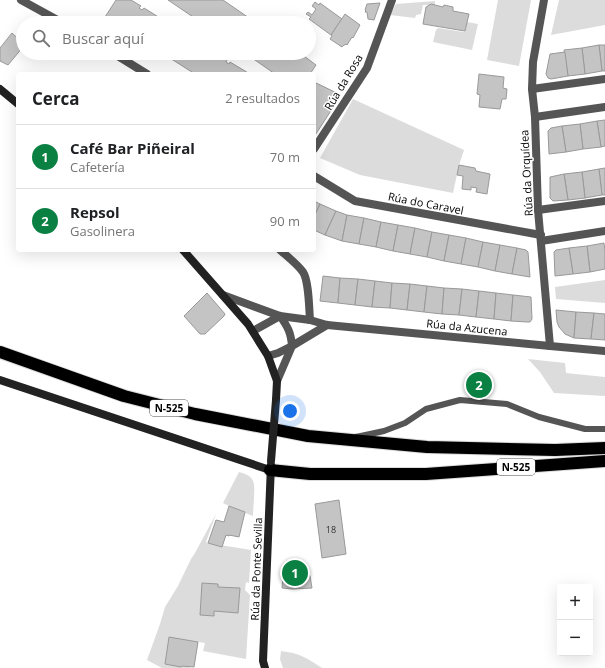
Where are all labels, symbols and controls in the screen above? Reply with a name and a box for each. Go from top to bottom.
search box [16,16,316,60]
icon: search [30,27,52,49]
text: Buscar aquí [62,28,144,48]
street label: Rúa da Rosa [320,51,366,113]
text: Cerca [32,87,80,110]
text: 2 resultados [225,89,300,107]
street label: Rúa da Orquídea [516,129,536,217]
text: Café Bar Piñeiral [70,138,195,158]
text: 1 [41,148,49,166]
text: 70 m [270,148,300,166]
text: Cafetería [70,158,125,176]
street label: Rúa do Caravel [387,188,465,218]
text: Repsol [70,202,120,222]
text: 2 [41,212,49,230]
text: 90 m [270,212,300,230]
text: Gasolinera [70,222,135,240]
street label: Rúa da Azucena [426,315,508,339]
pin: 2 [466,370,492,400]
road number: N-525 [150,400,188,416]
your location [280,401,300,421]
road number: N-525 [497,459,535,475]
street label: Rúa da Ponte Sevilla [247,517,265,621]
house number: 18 [326,523,336,536]
pin: 1 [282,558,308,588]
map controls [557,584,593,656]
button: + [557,584,593,620]
button: − [557,620,593,656]

